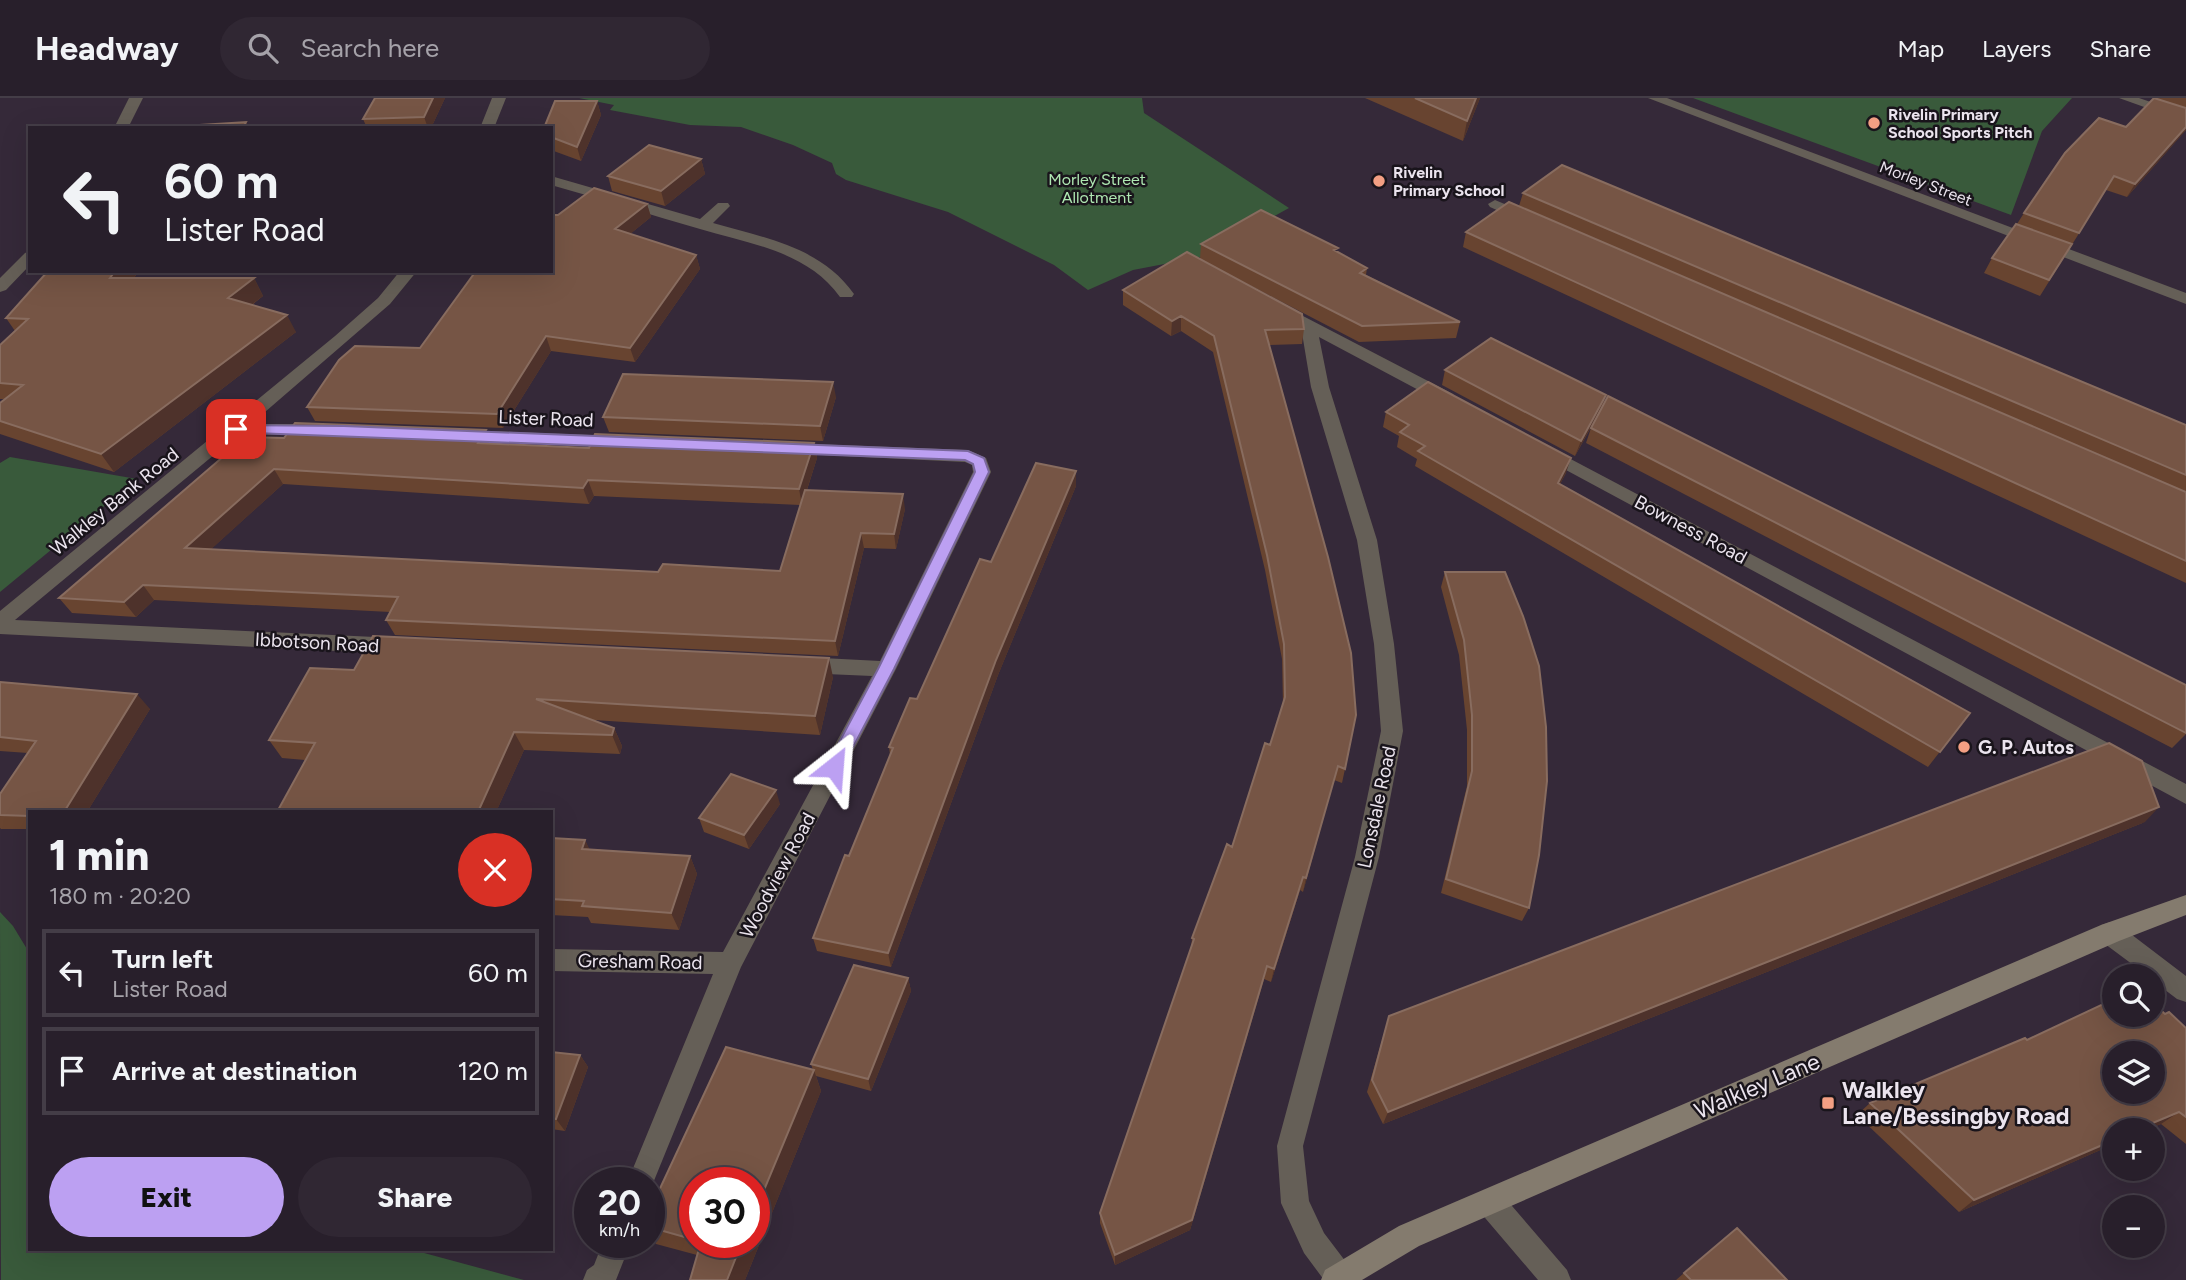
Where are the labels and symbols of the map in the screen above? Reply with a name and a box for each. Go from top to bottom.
place label: Rivelin Primary School Sports Pitch [1888,105,2032,142]
marker: Rivelin Primary School Sports Pitch [1866,115,1882,131]
street label: Morley Street [1877,157,1975,210]
place label: Rivelin Primary School [1393,163,1505,200]
park label: Morley Street Allotment [1048,170,1146,207]
marker: Rivelin Primary School [1371,173,1387,189]
pin [206,399,266,459]
street label: Lister Road [498,405,594,432]
street label: Walkley Bank Road [45,442,183,560]
street label: Bowness Road [1630,490,1751,569]
street label: Ibbotson Road [254,628,380,657]
position arrow [797,730,871,804]
place label: G. P. Autos [1978,736,2074,759]
marker: G. P. Autos [1956,739,1972,755]
street label: Lonsdale Road [1352,744,1401,870]
street label: Woodview Road [735,809,820,942]
street label: Gresham Road [577,949,703,974]
street label: Walkley Lane [1690,1047,1824,1125]
place label: Walkley Lane/Bessingby Road [1842,1076,2070,1130]
marker: Walkley Lane/Bessingby Road [1820,1095,1836,1111]
speed limit sign: 30 [679,1167,770,1258]

